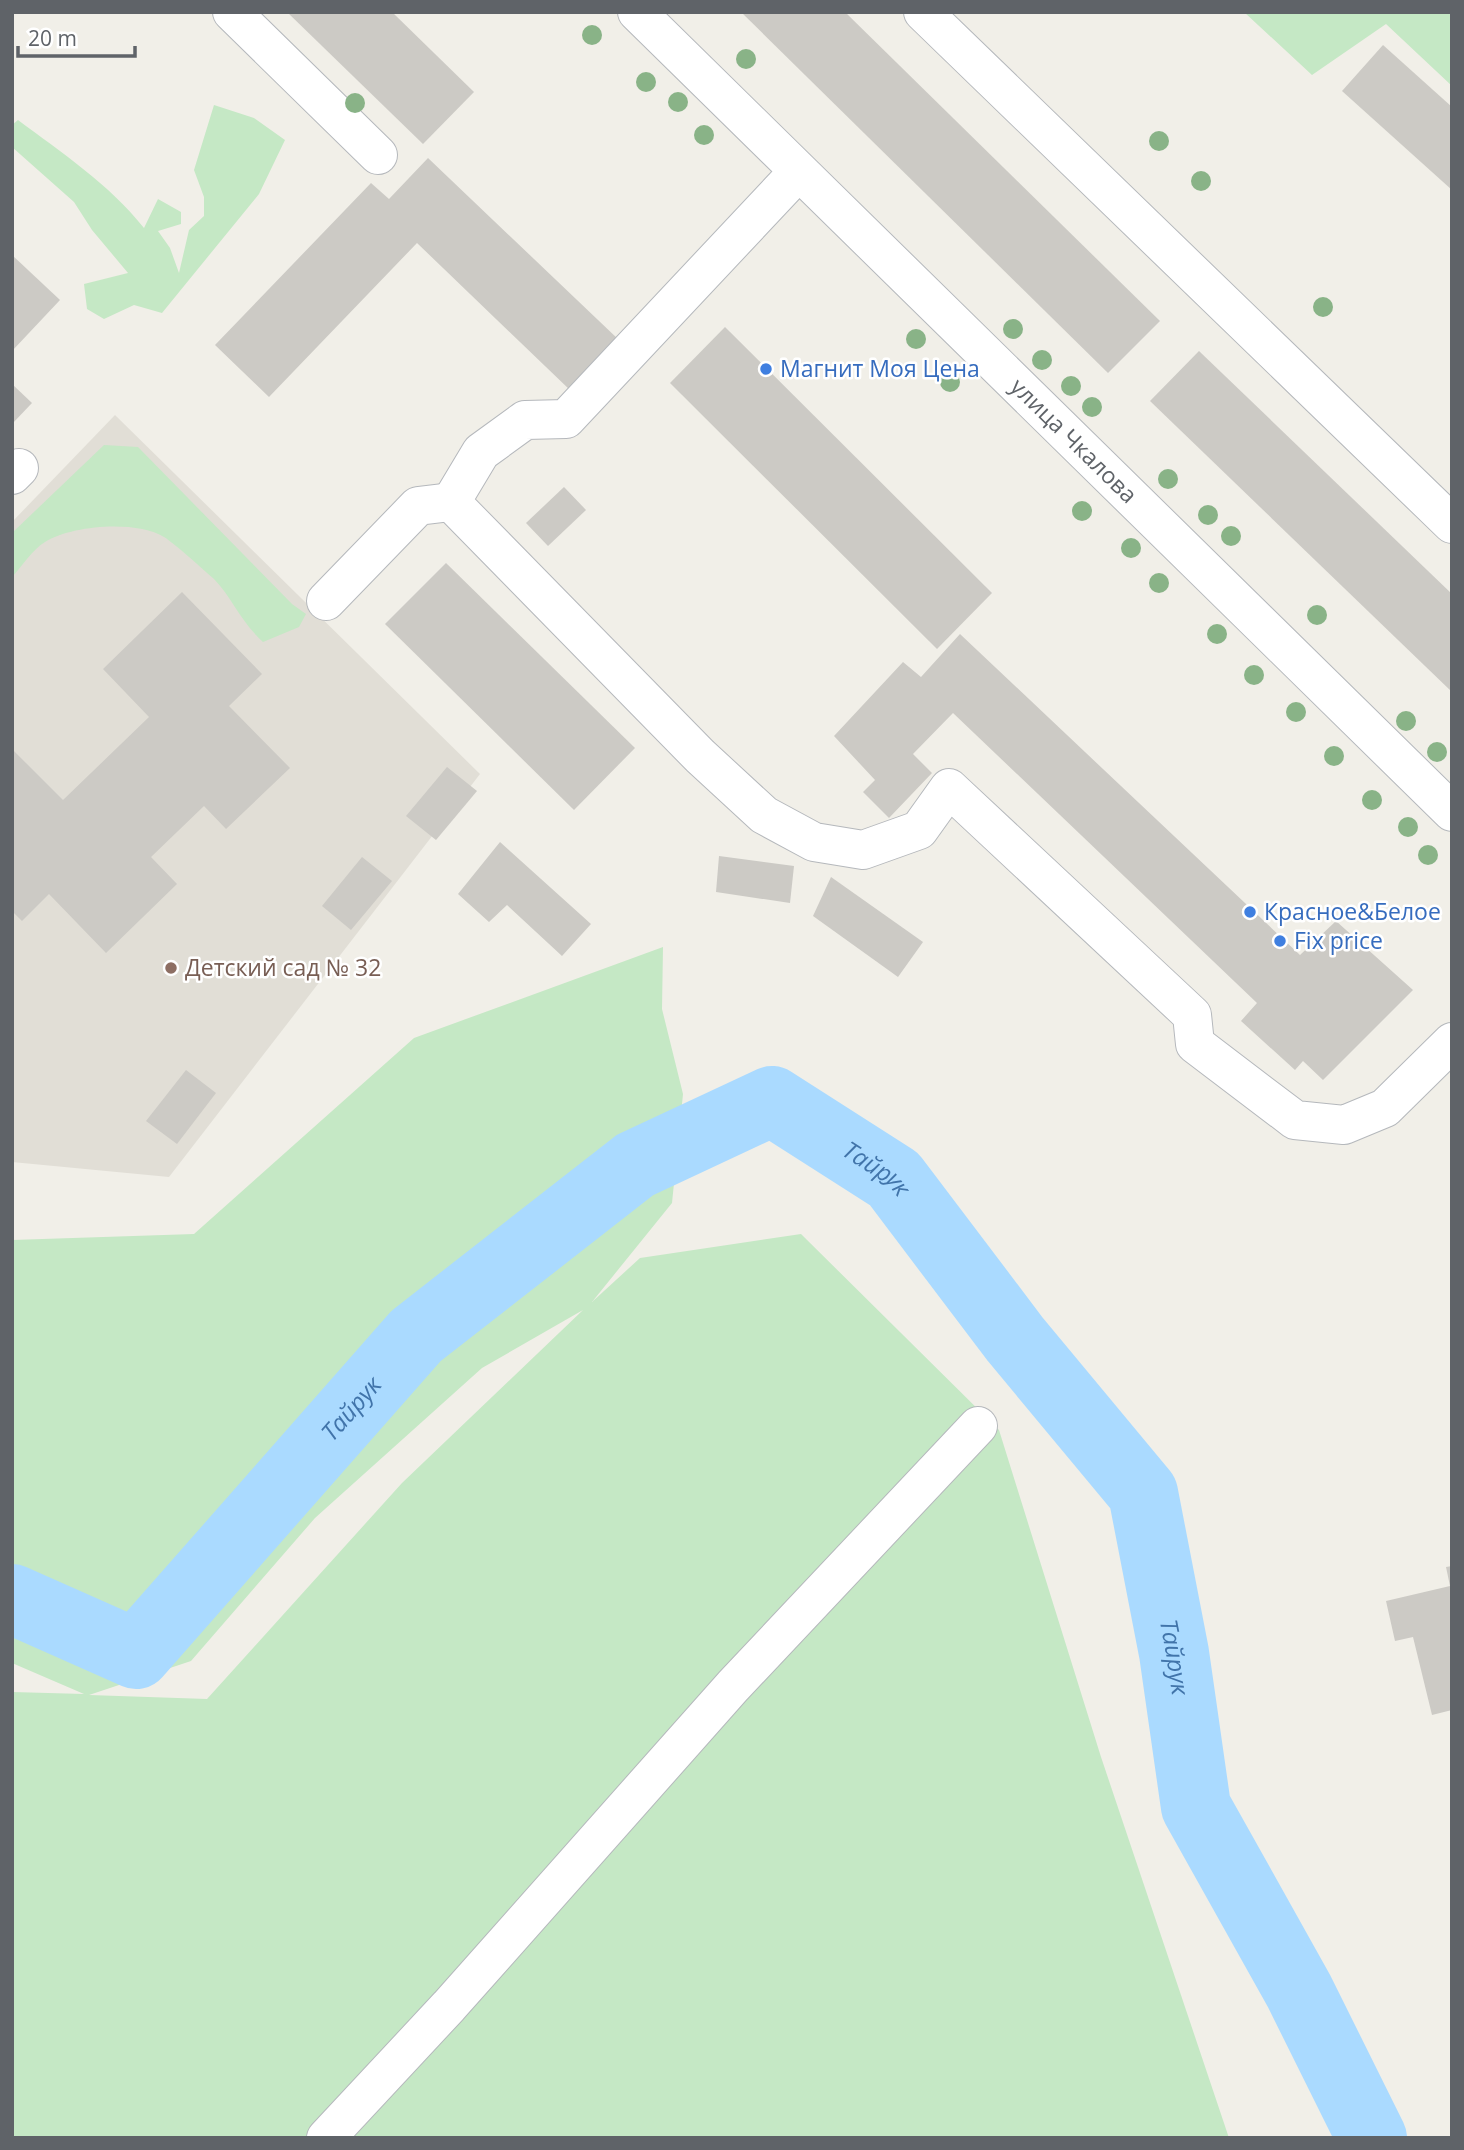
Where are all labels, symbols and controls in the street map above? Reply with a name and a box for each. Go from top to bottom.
scale bar [18,14,135,58]
text: 20 m [28,24,77,52]
place label: Магнит Моя Цена [780,352,980,384]
marker: Магнит Моя Цена [758,361,774,377]
street label: улица Чкалова [1004,370,1145,510]
place label: Красное&Белое [1264,895,1441,927]
marker: Красное&Белое [1242,904,1258,920]
place label: Fix price [1294,924,1383,956]
marker: Fix price [1272,933,1288,949]
place label: Детский сад № 32 [185,951,381,983]
marker: Детский сад № 32 [163,960,179,976]
water label: Тайрук [837,1133,920,1203]
water label: Тайрук [313,1368,389,1447]
water label: Тайрук [1153,1616,1198,1698]

